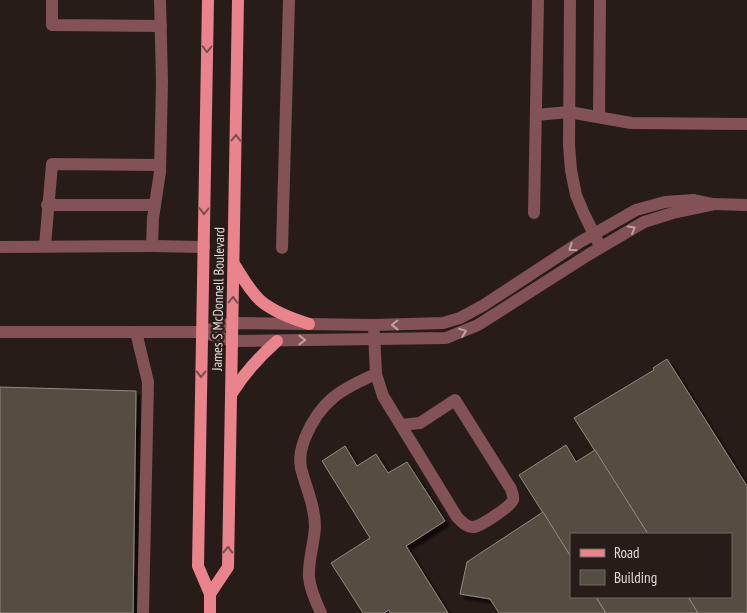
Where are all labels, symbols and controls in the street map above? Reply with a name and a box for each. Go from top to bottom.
one-way arrow [202,45,213,53]
one-way arrow [230,134,241,142]
one-way arrow [199,207,210,215]
one-way arrow [627,226,636,236]
street label: James S McDonnell Boulevard [208,227,228,372]
one-way arrow [568,242,577,251]
one-way arrow [228,296,238,304]
one-way arrow [391,320,398,330]
one-way arrow [459,328,467,338]
one-way arrow [298,335,306,345]
one-way arrow [196,370,207,378]
legend [570,533,732,598]
text: Road [614,543,640,562]
one-way arrow [223,546,234,554]
text: Building [614,568,657,587]

